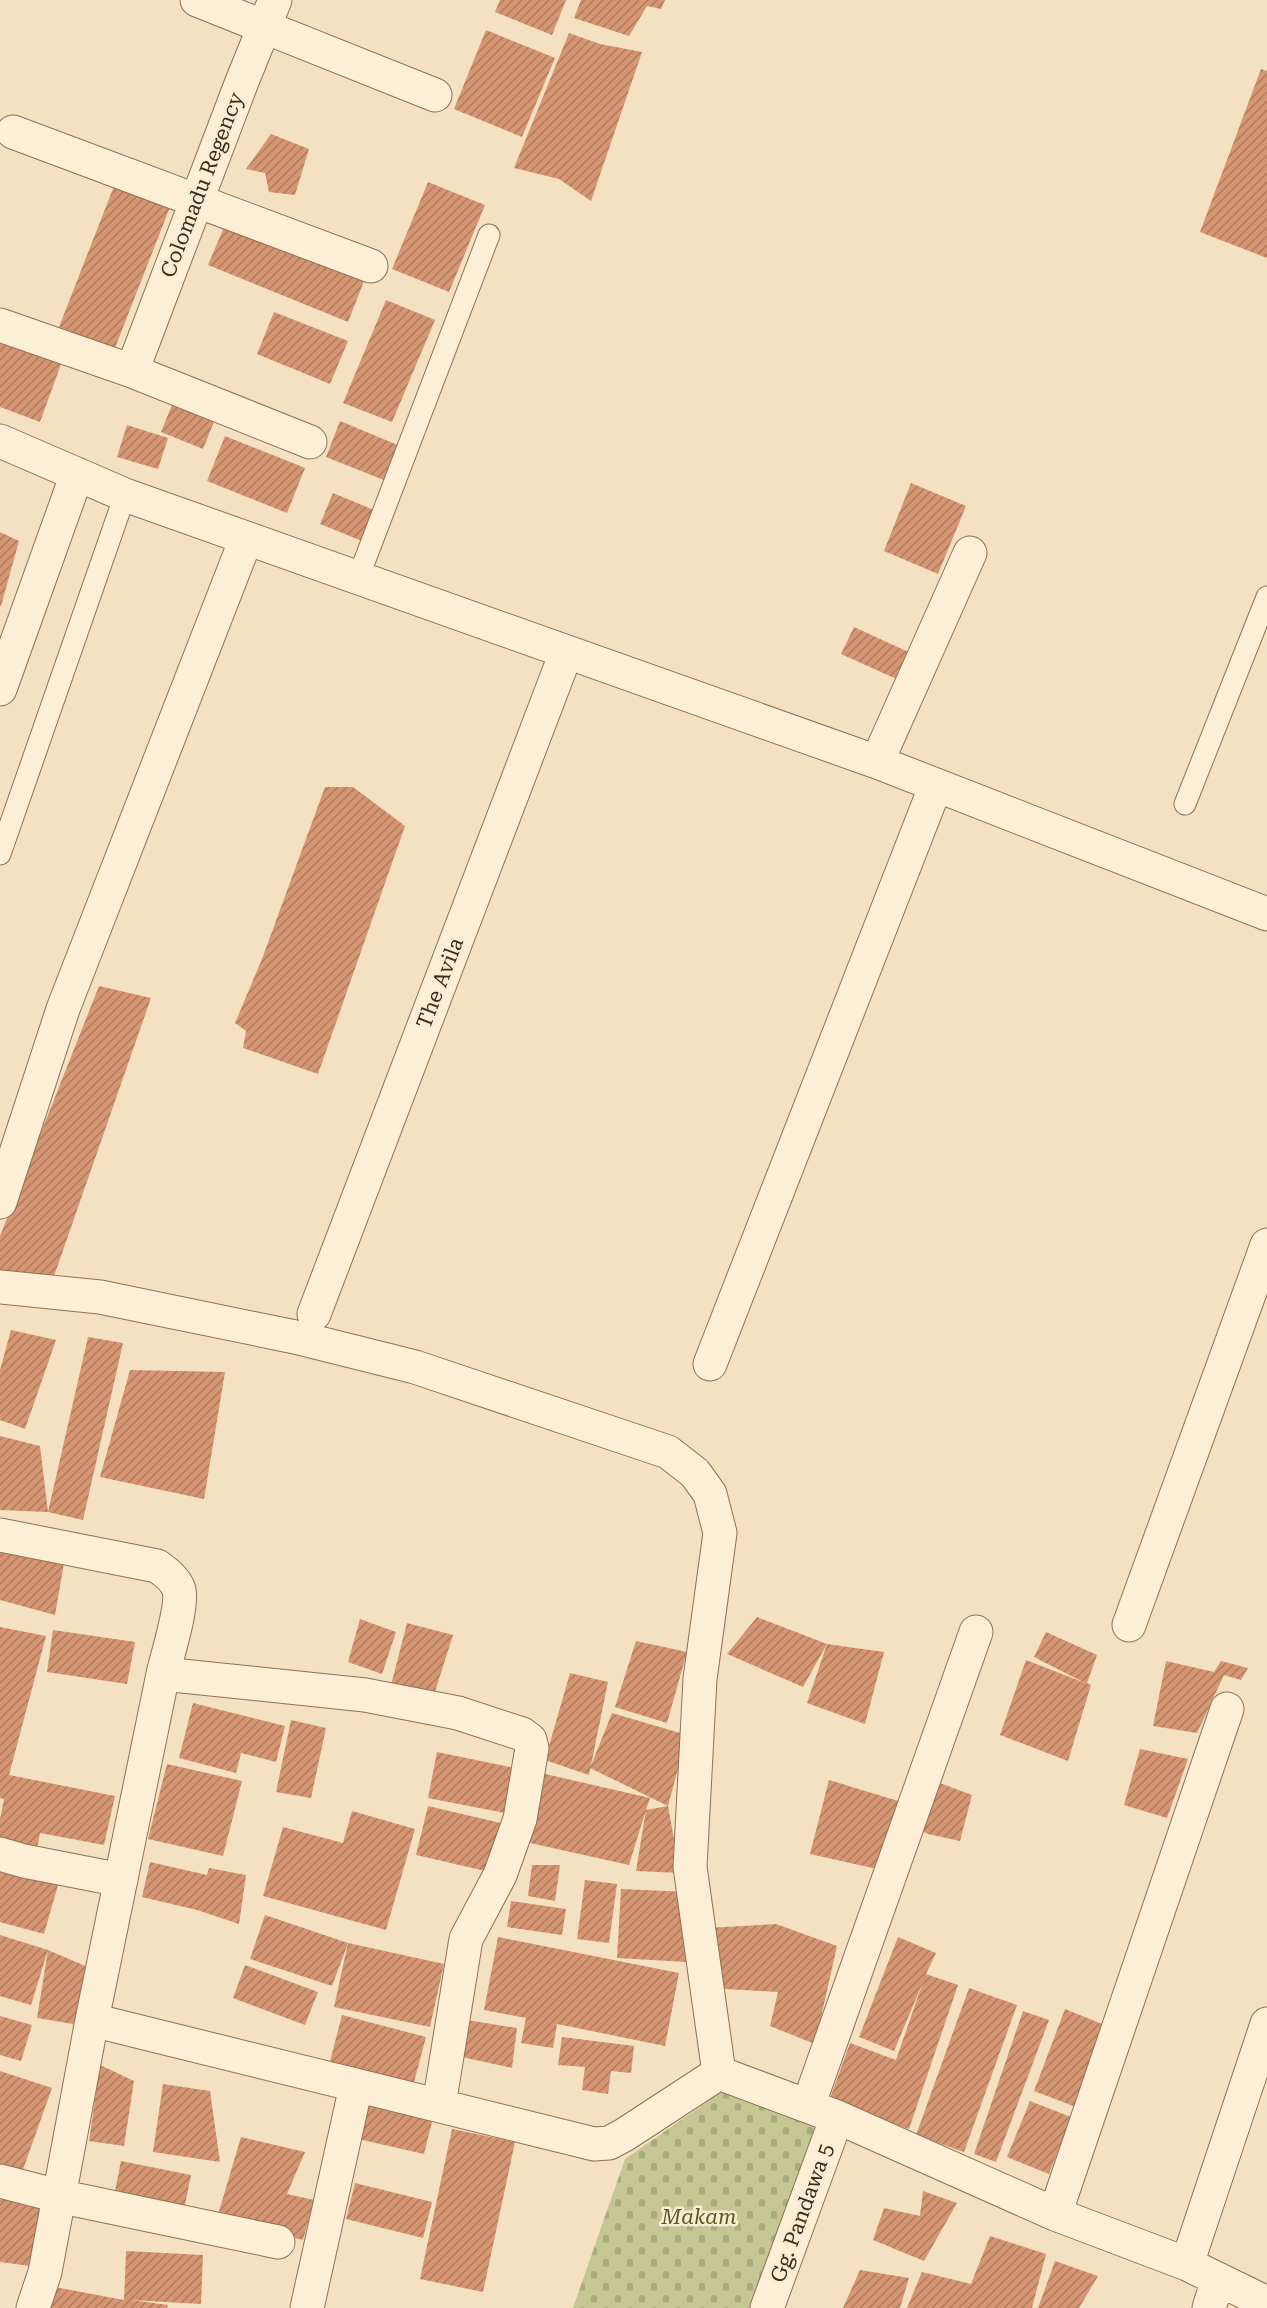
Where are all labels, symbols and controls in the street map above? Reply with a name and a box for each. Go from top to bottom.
street label: Colomadu Regency [156,89,249,281]
street label: The Avila [412,934,468,1032]
street label: Gg. Pandawa 5 [766,2140,838,2286]
park label: Makam [661,2205,736,2229]

